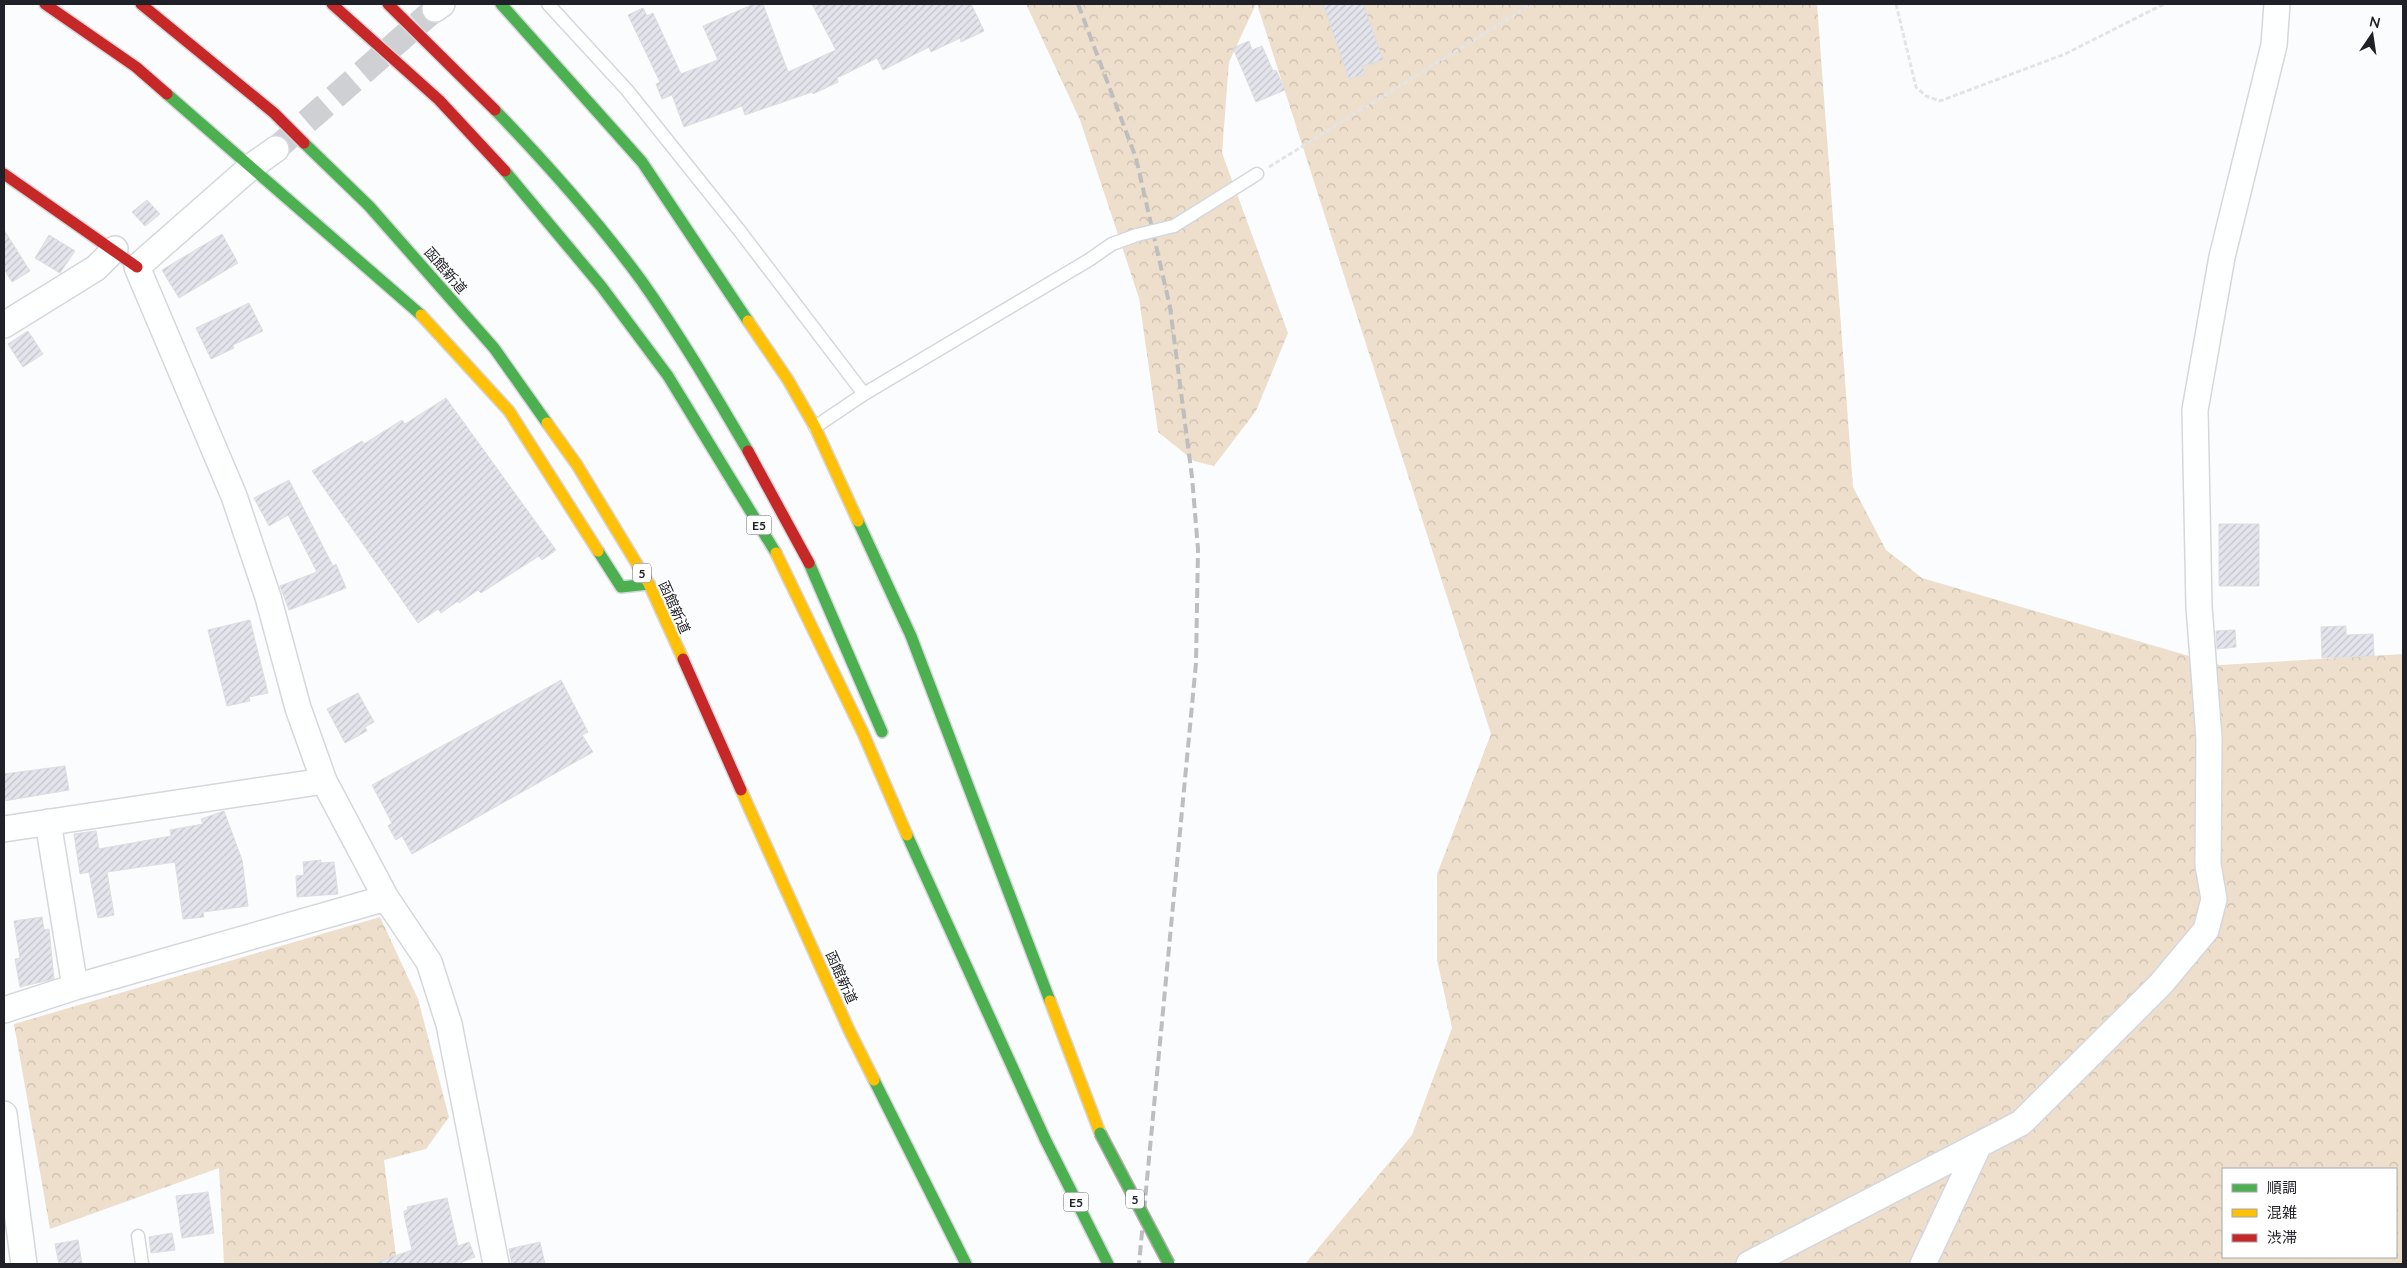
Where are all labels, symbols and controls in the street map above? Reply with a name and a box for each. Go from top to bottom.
north arrow [2347,10,2397,60]
text: N [2368,12,2382,31]
street label: 函館新道 [421,243,471,297]
road number: E5 [746,516,772,534]
road number: 5 [633,564,651,582]
street label: 函館新道 [656,578,694,636]
street label: 函館新道 [823,948,861,1006]
legend [2222,1168,2397,1258]
text: 順調 [2267,1178,2297,1196]
road number: 5 [1126,1190,1144,1208]
road number: E5 [1064,1192,1088,1212]
text: 混雑 [2267,1203,2297,1221]
text: 渋滞 [2267,1228,2297,1246]

